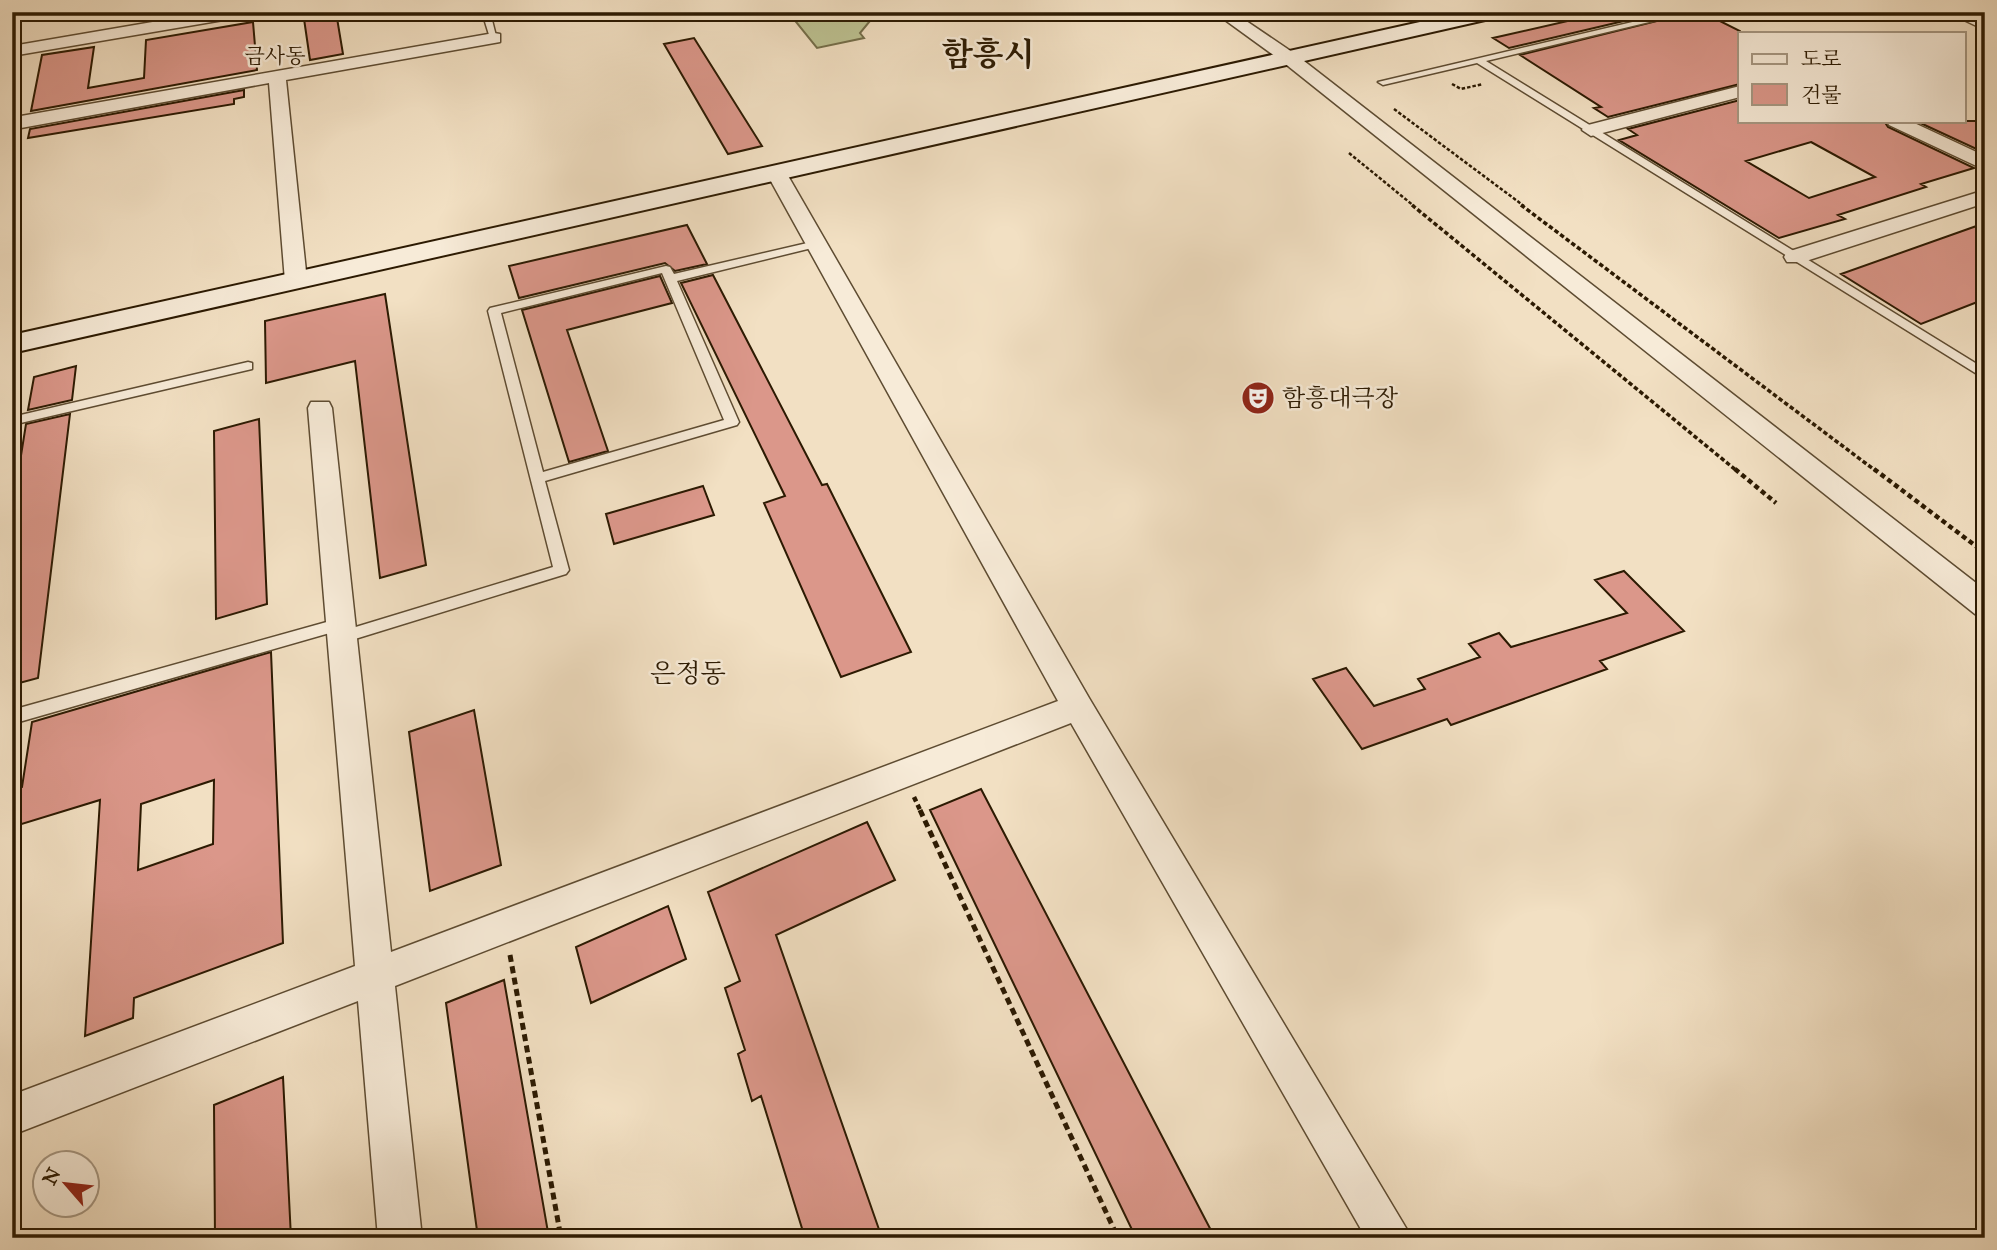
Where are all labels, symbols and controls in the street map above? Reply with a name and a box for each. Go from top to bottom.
legend [1738,32,1966,122]
district label: 함흥시 [942,35,1034,74]
district label: 금사동 [245,43,305,69]
text: 도로 [1801,46,1842,72]
text: 건물 [1801,82,1842,108]
theatre icon: 함흥대극장 [1239,379,1277,417]
place label: 함흥대극장 [1282,383,1399,413]
district label: 은정동 [650,657,726,689]
north arrow [32,1148,102,1218]
text: N [37,1164,65,1189]

